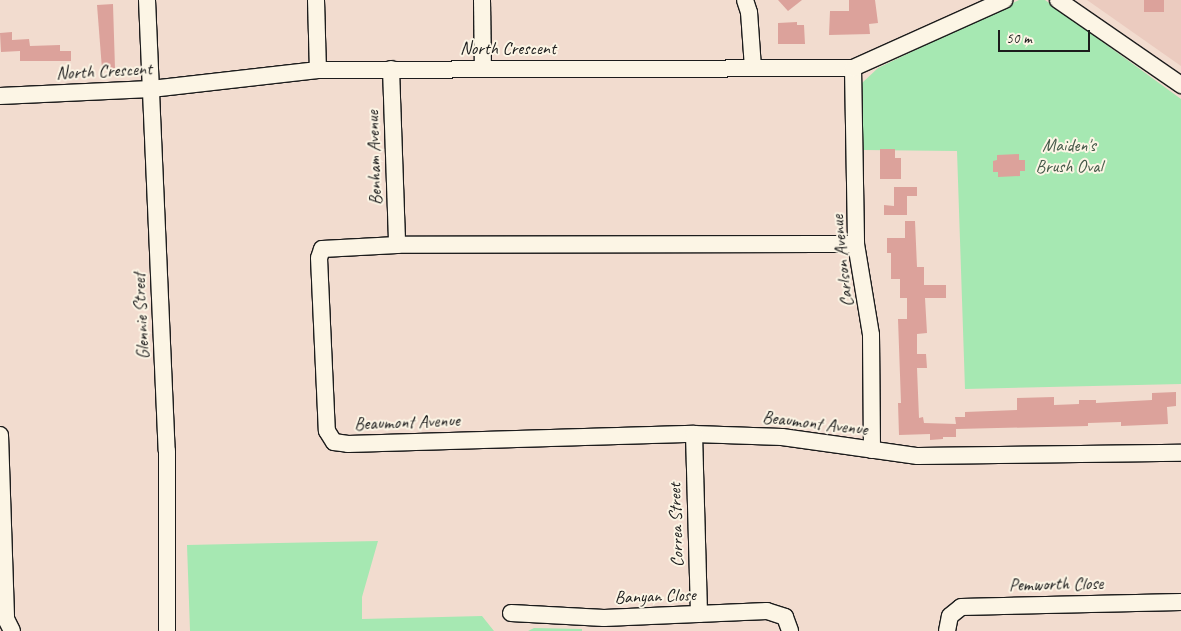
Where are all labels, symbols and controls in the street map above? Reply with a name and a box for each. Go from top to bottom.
scale bar [1001,20,1094,52]
text: 50 m [1006,29,1032,48]
street label: North Crescent [460,37,556,59]
street label: North Crescent [56,58,152,84]
street label: Benham Avenue [362,110,386,206]
park label: Maiden's Brush Oval [1035,135,1103,178]
street label: Carlson Avenue [826,214,858,308]
street label: Glennie Street [128,272,154,360]
street label: Beaumont Avenue [761,406,869,440]
street label: Beaumont Avenue [354,409,460,435]
street label: Correa Street [664,482,688,568]
street label: Pemworth Close [1009,572,1103,596]
street label: Banyan Close [614,584,696,608]

